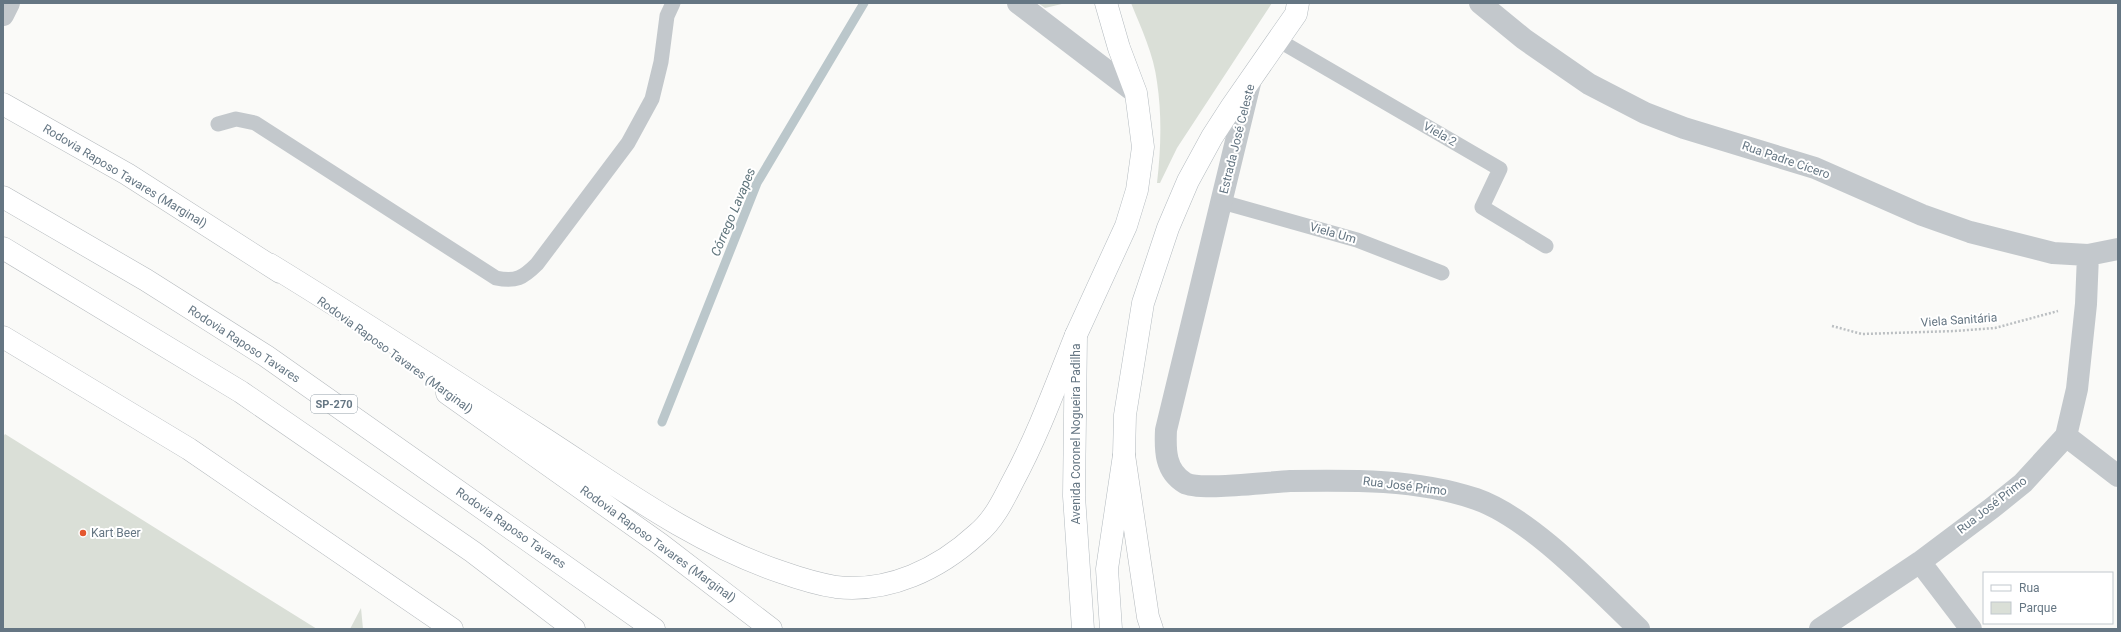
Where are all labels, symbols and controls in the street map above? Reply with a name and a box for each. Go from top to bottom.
street label: Estrada José Celeste [1217,83,1257,195]
street label: Viela 2 [1421,119,1459,149]
street label: Rodovia Raposo Tavares (Marginal) [40,121,210,231]
street label: Rua Padre Cícero [1740,138,1832,182]
water label: Córrego Lavapes [708,165,759,259]
street label: Viela Um [1308,220,1358,246]
street label: Rodovia Raposo Tavares (Marginal) [314,294,476,416]
street label: Rodovia Raposo Tavares [185,302,303,386]
street label: Viela Sanitária [1920,310,1998,330]
street label: Avenida Coronel Nogueira Padilha [1069,344,1083,524]
road number: SP-270 [311,395,357,413]
street label: Rua José Primo [1954,473,2030,537]
street label: Rua José Primo [1362,474,1448,498]
street label: Rodovia Raposo Tavares (Marginal) [577,483,739,605]
street label: Rodovia Raposo Tavares [453,485,569,571]
place label: Kart Beer [91,526,141,540]
marker: Kart Beer [78,528,88,538]
legend [1983,572,2113,624]
text: Rua [2019,581,2040,595]
text: Parque [2019,601,2057,615]

